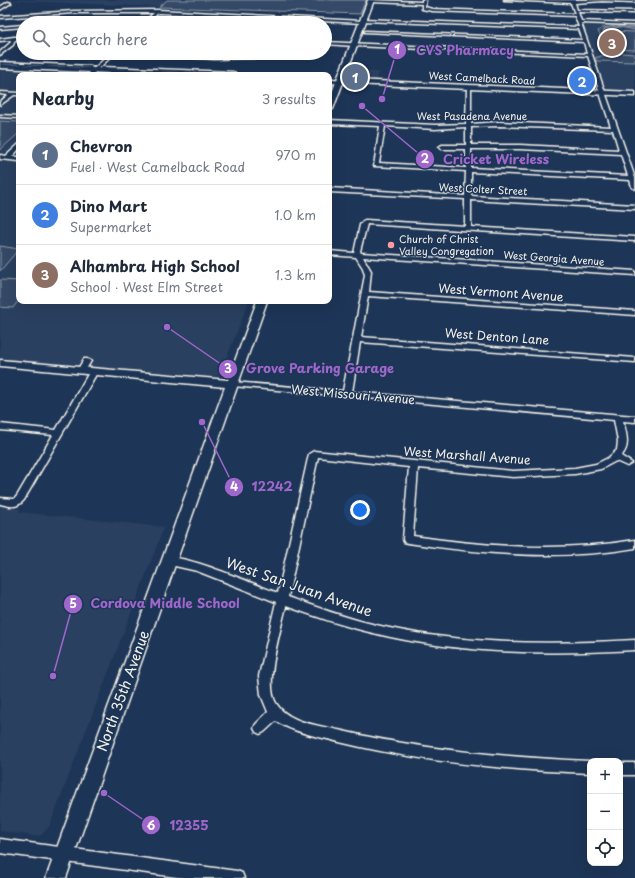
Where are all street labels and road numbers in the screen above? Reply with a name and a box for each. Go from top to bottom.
street label: West Camelback Road [428,67,536,88]
street label: West Pasadena Avenue [417,108,528,123]
street label: West Colter Street [438,179,528,198]
street label: West Georgia Avenue [503,246,606,269]
street label: West Vermont Avenue [438,279,565,305]
street label: West Denton Lane [444,323,550,349]
street label: West Missouri Avenue [290,380,416,408]
street label: West Marshall Avenue [403,442,532,468]
street label: West San Juan Avenue [223,552,375,622]
street label: North 35th Avenue [91,627,154,754]

